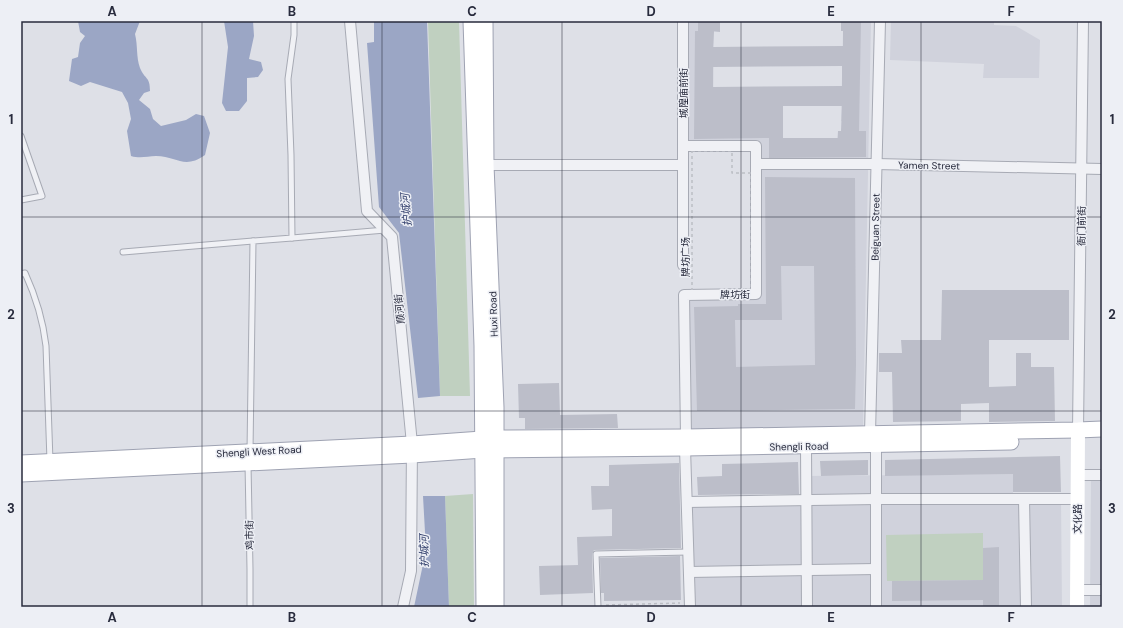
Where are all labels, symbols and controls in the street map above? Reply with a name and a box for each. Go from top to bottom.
text: A [107,3,117,20]
text: B [288,3,296,20]
text: C [467,3,477,20]
text: D [646,3,656,20]
text: E [827,3,835,20]
text: F [1007,3,1015,20]
street label: 城隍庙前街 [677,68,690,118]
text: 1 [9,111,13,128]
text: 1 [1110,111,1114,128]
street label: Yamen Street [898,158,960,173]
water label: 护城河 [398,191,414,227]
street label: Beiguan Street [868,193,883,261]
street label: 衙门前街 [1075,206,1088,247]
street label: 牌坊广场 [679,237,692,277]
street label: 牌坊街 [720,288,750,301]
street label: Huxi Road [486,291,501,337]
street label: 顺河街 [391,293,408,325]
text: 2 [7,306,15,323]
text: 2 [1108,306,1116,323]
street label: Shengli Road [769,439,829,454]
street label: Shengli West Road [216,443,302,460]
text: 3 [7,500,15,517]
text: 3 [1108,500,1116,517]
street label: 文化路 [1071,504,1084,534]
street label: 鸡市街 [243,520,256,550]
water label: 护城河 [417,532,431,568]
text: A [107,609,117,626]
text: B [288,609,296,626]
text: C [467,609,477,626]
text: D [646,609,656,626]
text: E [827,609,835,626]
text: F [1007,609,1015,626]

